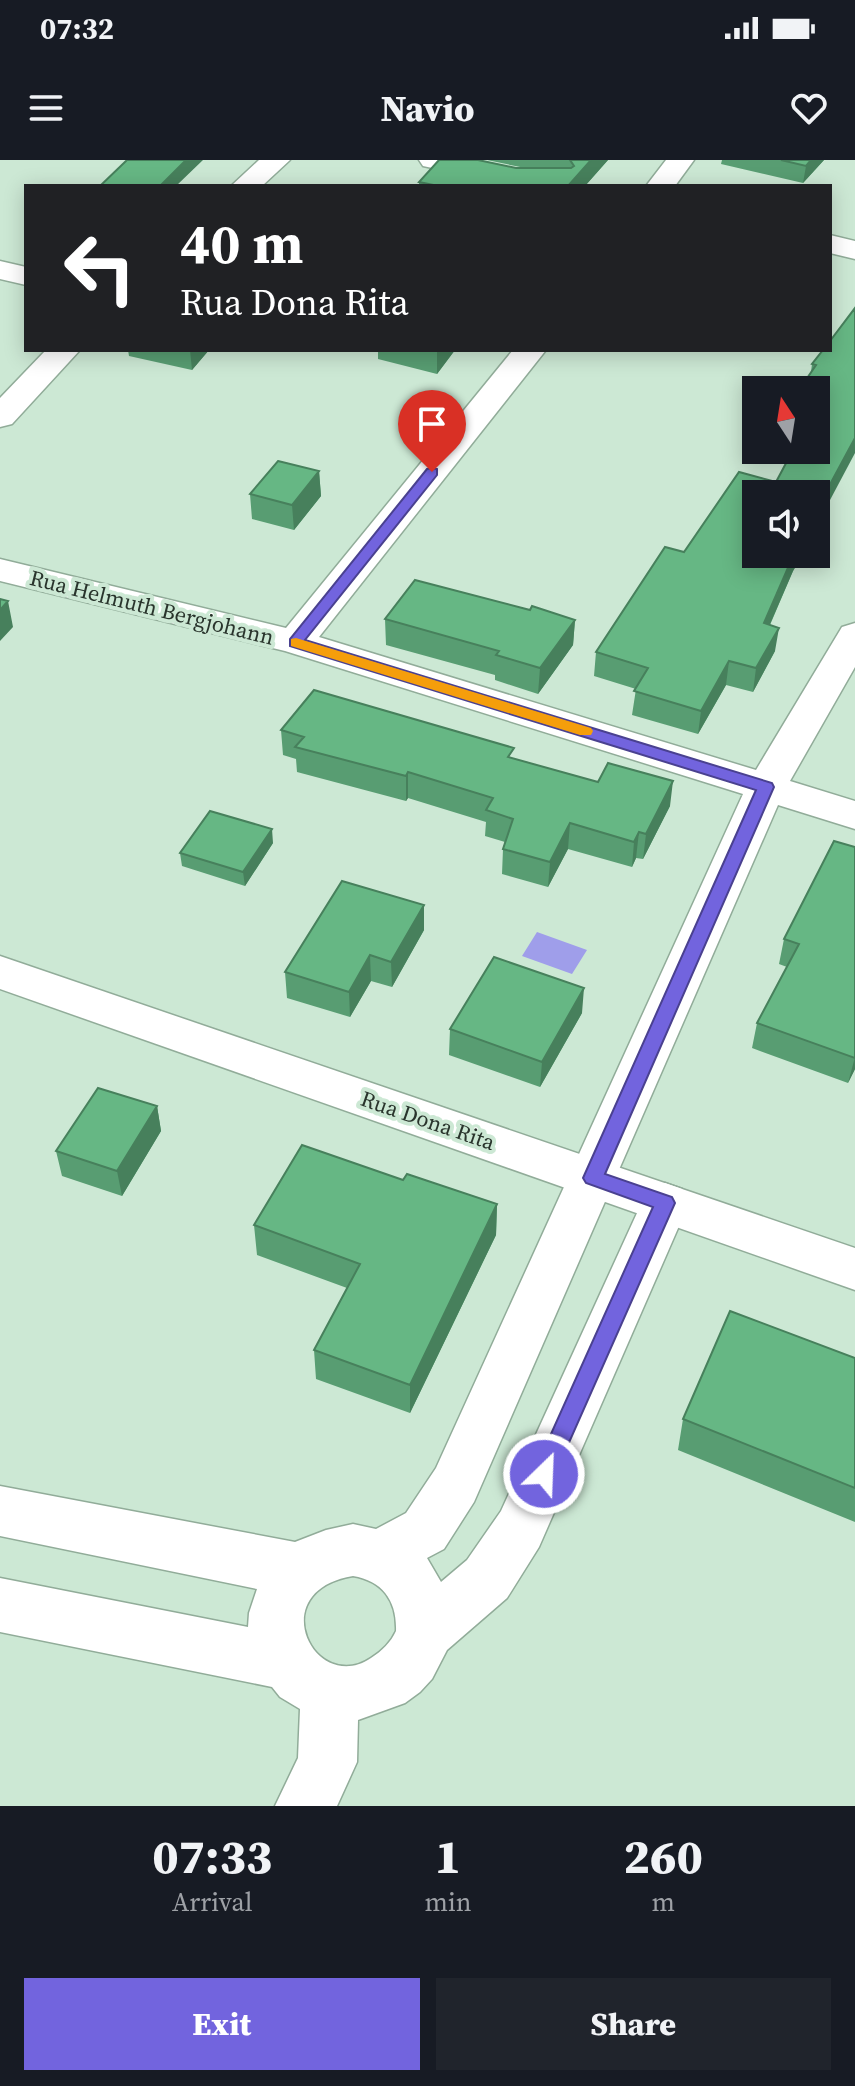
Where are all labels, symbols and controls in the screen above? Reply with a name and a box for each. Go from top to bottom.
text: 07:32 [40,8,114,49]
text: Navio [380,84,475,133]
icon: menu [24,86,68,130]
icon: heart [787,86,831,130]
text: 40 m [180,205,303,282]
icon: left [48,216,152,320]
text: Rua Dona Rita [180,278,409,327]
north arrow [742,376,830,464]
map controls [742,376,830,568]
pin [398,390,466,472]
icon: arrive [410,402,454,446]
button: sound [742,480,830,568]
street label: Rua Helmuth Bergjohann [27,562,277,652]
street label: Rua Dona Rita [357,1083,500,1157]
position arrow [502,1432,586,1516]
text: 07:33 [152,1823,272,1889]
text: 1 [435,1823,461,1889]
text: 260 [624,1823,703,1889]
text: Arrival [172,1884,252,1920]
text: min [424,1884,471,1920]
text: m [651,1884,675,1920]
button: Exit [24,1978,420,2070]
button: Share [436,1978,831,2070]

